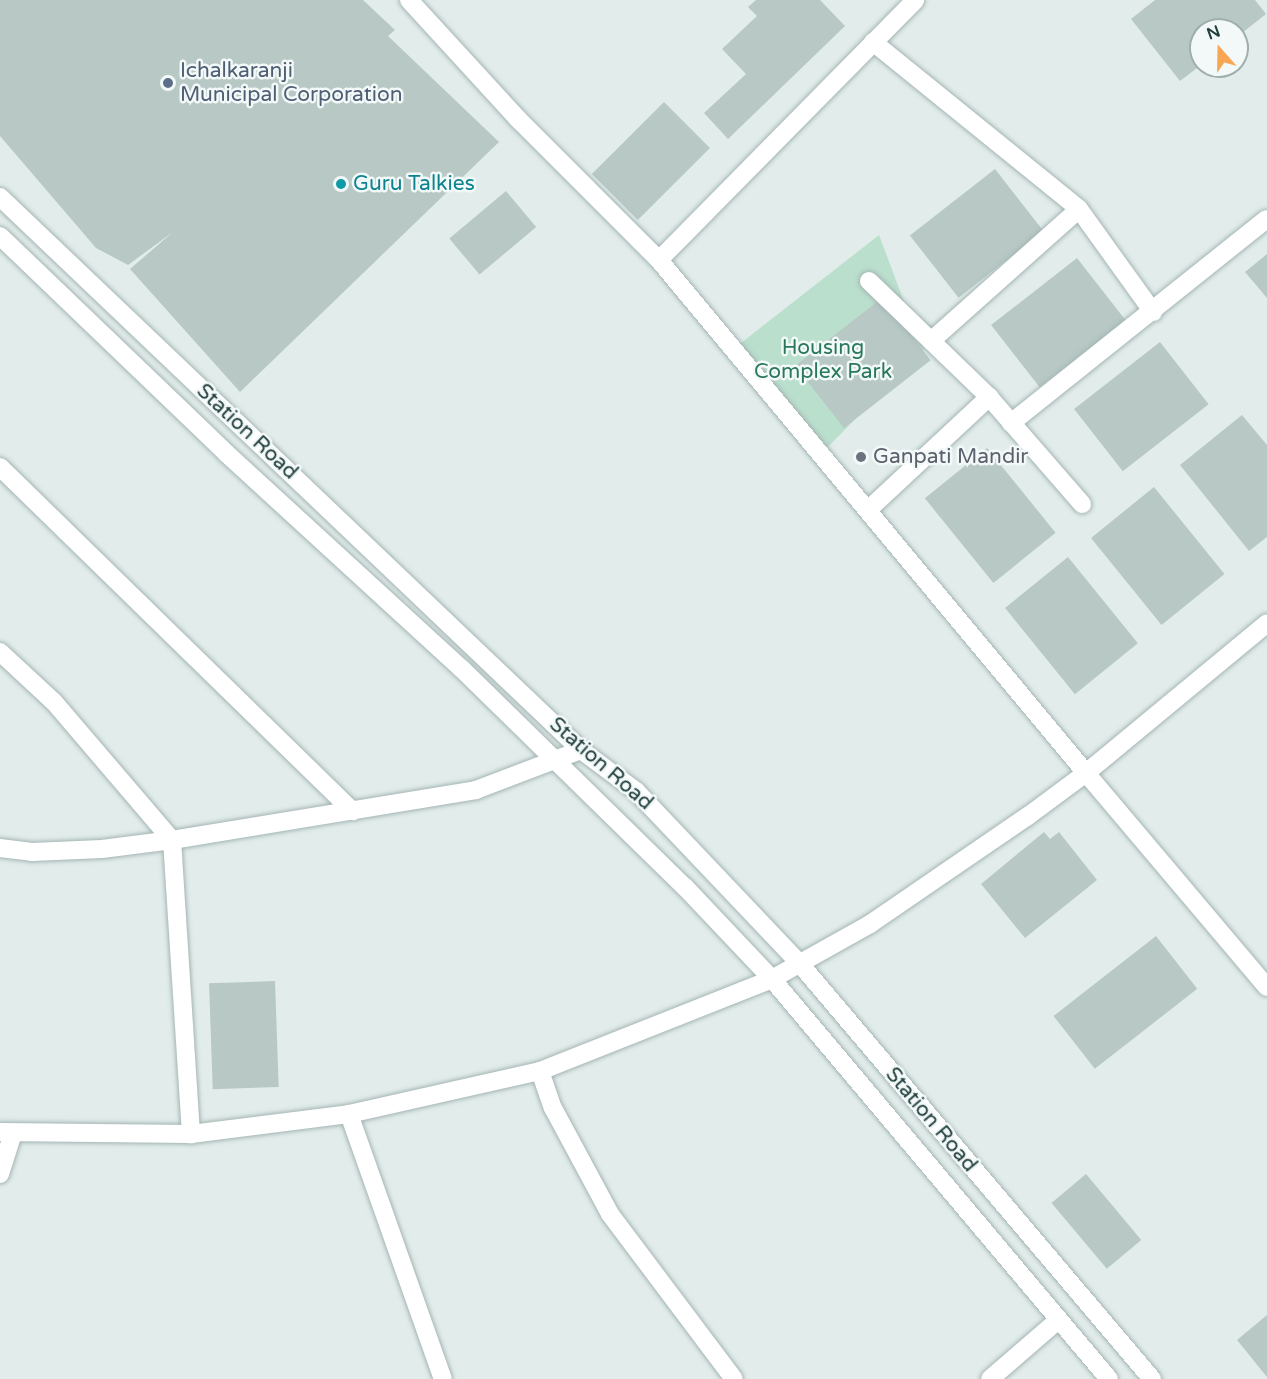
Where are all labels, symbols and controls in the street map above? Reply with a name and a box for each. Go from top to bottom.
north arrow [1189,18,1249,78]
text: N [1204,21,1223,45]
place label: Ichalkaranji Municipal Corporation [180,58,402,108]
marker: Ichalkaranji Municipal Corporation [161,76,175,90]
place label: Guru Talkies [353,171,475,197]
marker: Guru Talkies [334,177,348,191]
park label: Housing Complex Park [754,335,892,385]
street label: Station Road [191,379,303,485]
place label: Ganpati Mandir [873,444,1028,470]
marker: Ganpati Mandir [854,450,868,464]
street label: Station Road [544,712,658,816]
street label: Station Road [880,1062,982,1178]

